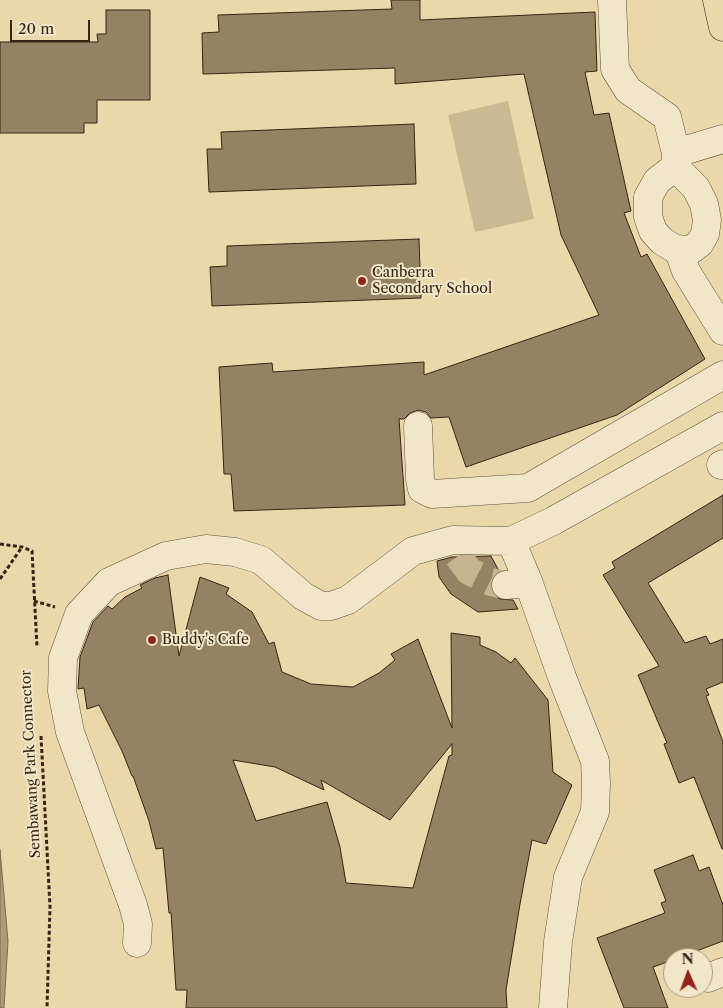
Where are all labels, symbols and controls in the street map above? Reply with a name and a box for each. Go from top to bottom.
scale bar [12,10,92,42]
text: 20 m [18,19,54,38]
place label: Canberra Secondary School [372,265,492,298]
marker: Canberra Secondary School [356,275,368,287]
place label: Buddy's Cafe [162,632,249,648]
marker: Buddy's Cafe [146,634,158,646]
street label: Sembawang Park Connector [18,669,44,859]
north arrow [663,948,713,998]
text: N [681,950,694,968]

